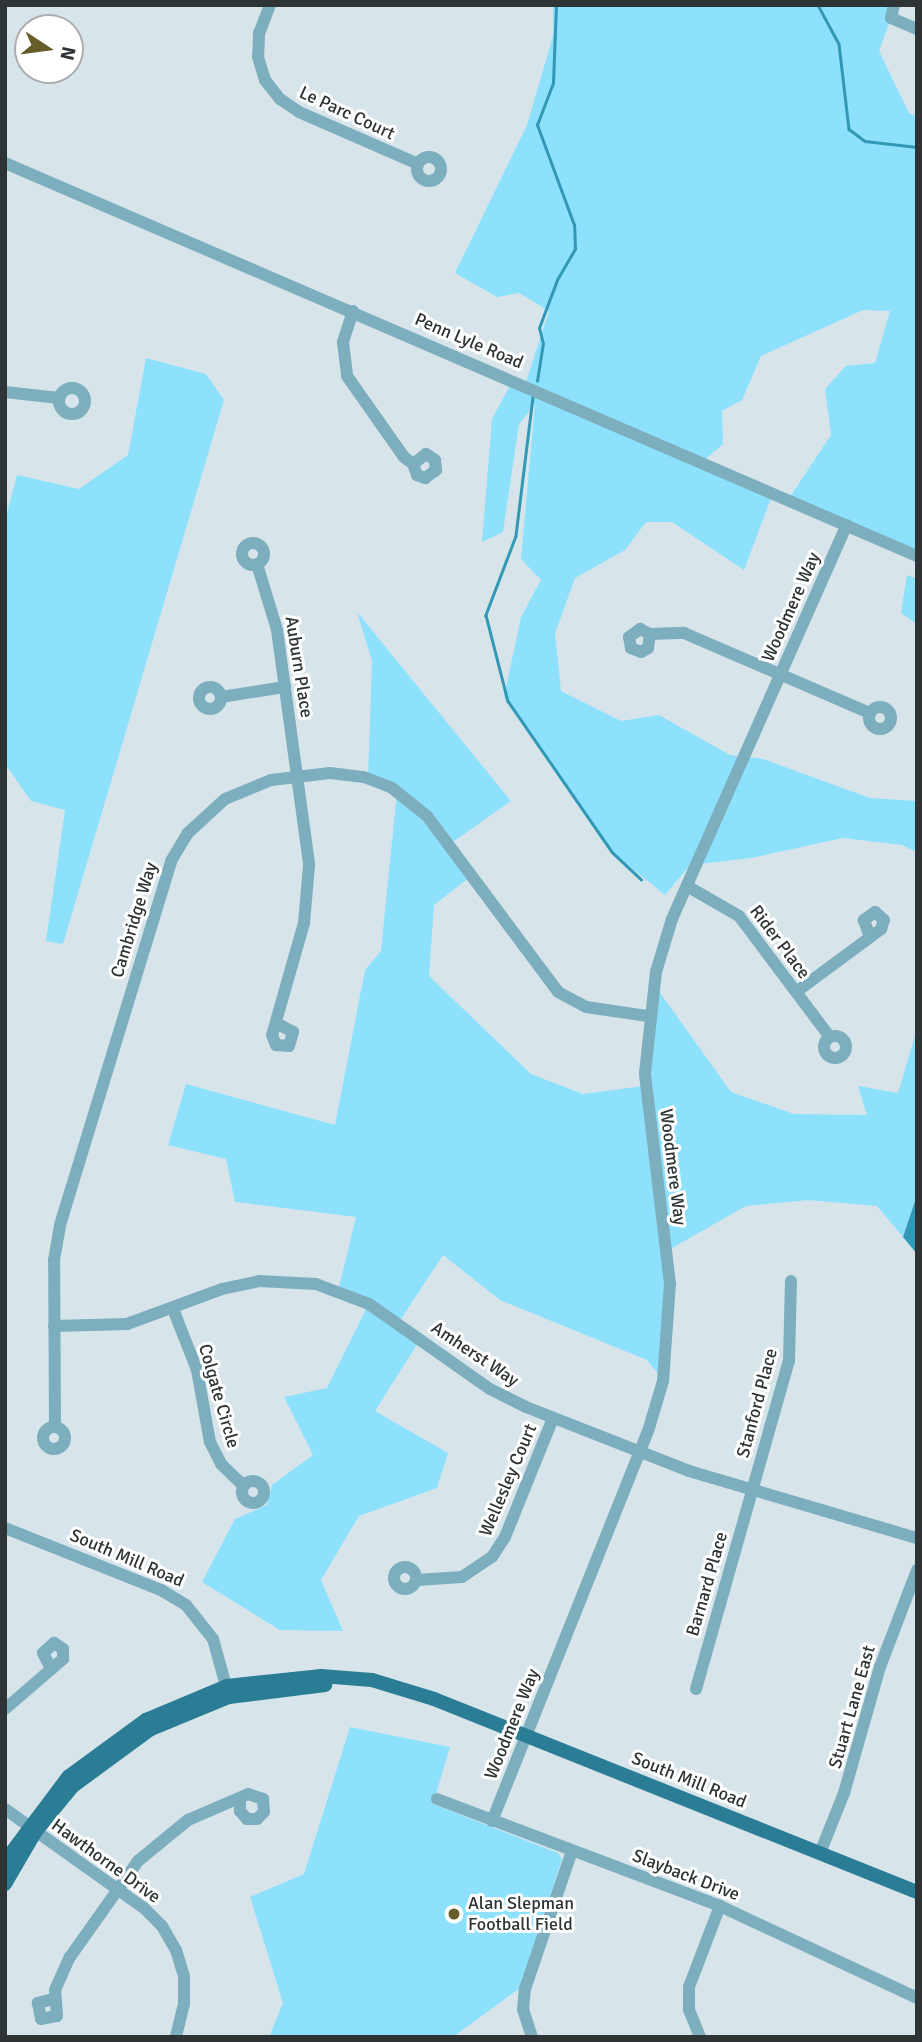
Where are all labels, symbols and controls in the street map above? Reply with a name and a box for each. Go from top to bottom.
north arrow [14,14,84,84]
text: N [54,44,81,62]
street label: Le Parc Court [296,81,398,145]
street label: Penn Lyle Road [411,308,527,374]
street label: Woodmere Way [757,549,825,665]
street label: Auburn Place [280,615,318,719]
street label: Cambridge Way [106,860,162,980]
street label: Rider Place [745,901,815,983]
street label: Woodmere Way [655,1107,691,1227]
street label: Amherst Way [427,1317,523,1391]
street label: Colgate Circle [194,1341,244,1451]
street label: Stanford Place [732,1346,782,1460]
street label: Wellesley Court [475,1420,541,1540]
street label: South Mill Road [67,1524,187,1592]
street label: Barnard Place [682,1529,732,1639]
street label: Stuart Lane East [824,1643,880,1771]
street label: Woodmere Way [480,1666,544,1782]
street label: South Mill Road [629,1747,749,1813]
street label: Hawthorne Drive [47,1814,165,1908]
street label: Slayback Drive [629,1845,743,1905]
place label: Alan Slepman Football Field [468,1893,574,1936]
marker: Alan Slepman Football Field [446,1906,462,1922]

